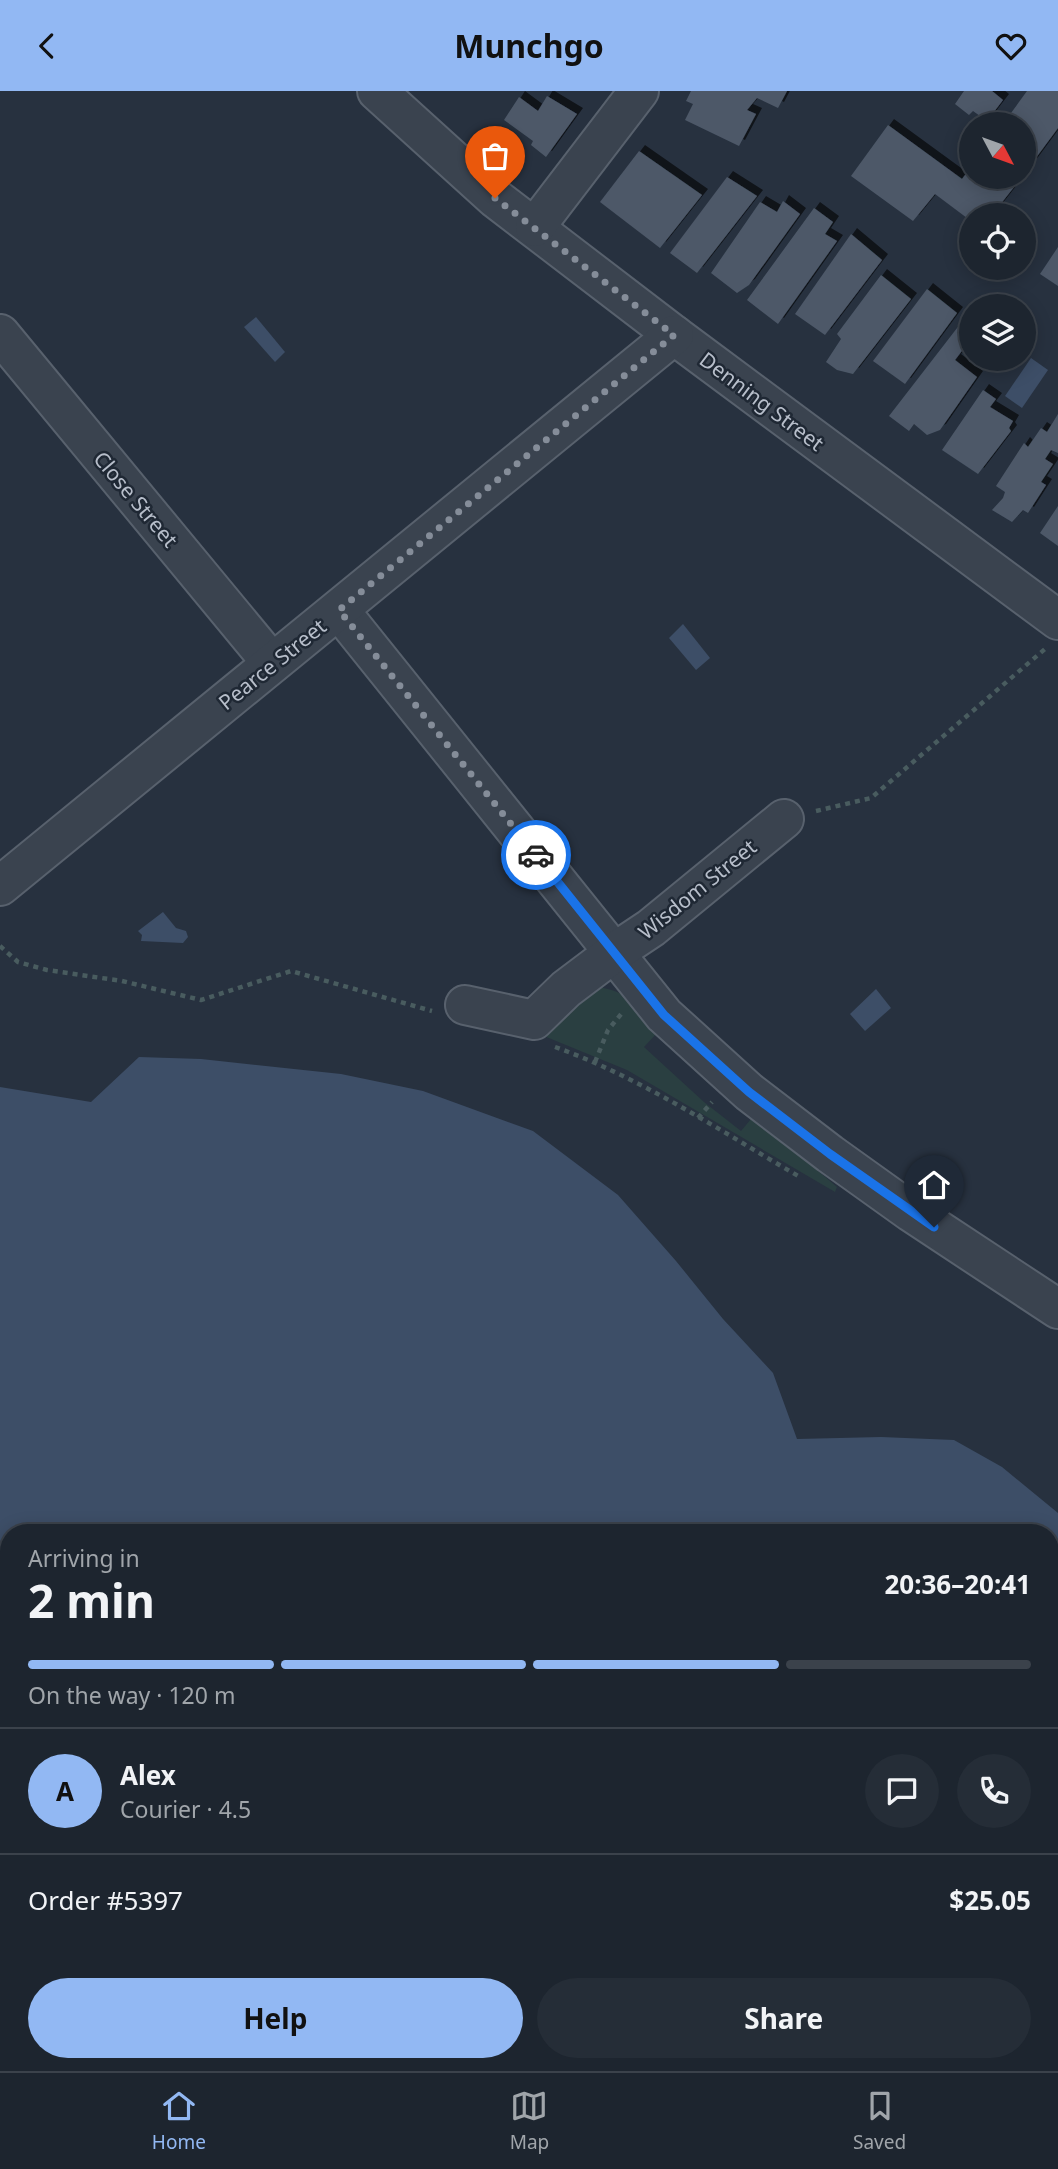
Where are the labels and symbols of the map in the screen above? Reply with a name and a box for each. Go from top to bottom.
north arrow [959,112,1036,189]
pin [465,126,525,198]
street label: Denning Street [694,345,830,457]
street label: Close Street [88,445,185,553]
street label: Pearce Street [212,612,332,716]
courier [501,820,571,890]
street label: Wisdom Street [632,832,762,945]
pin [904,1155,964,1227]

